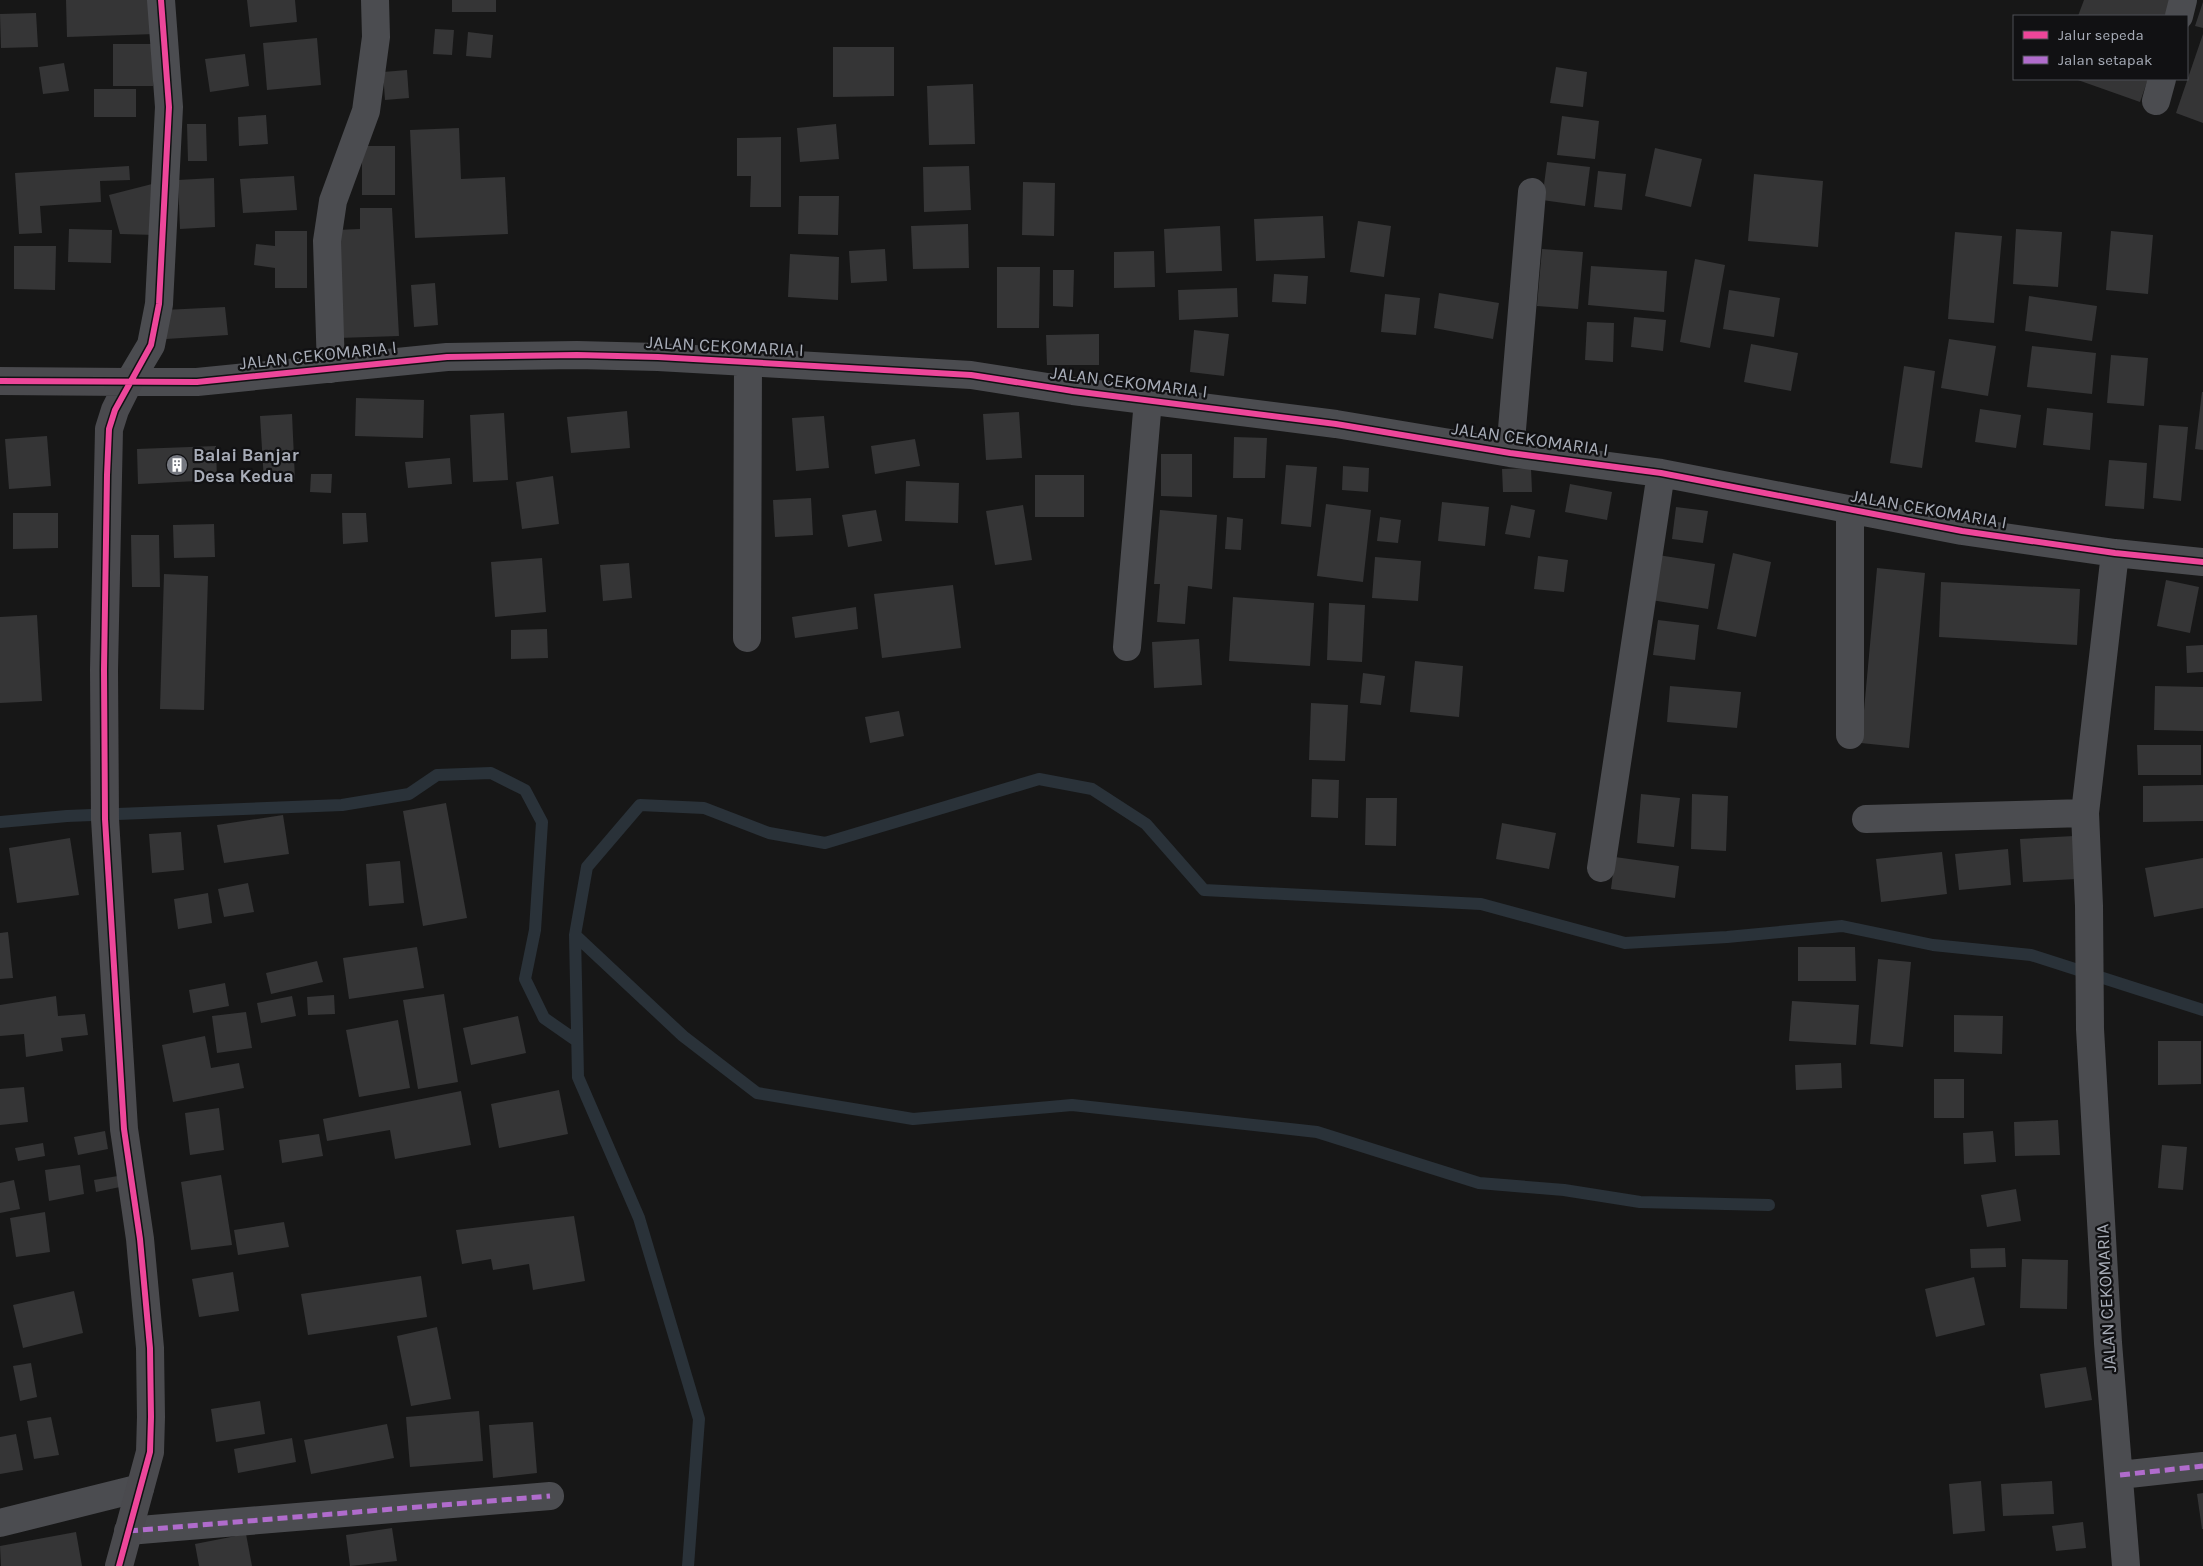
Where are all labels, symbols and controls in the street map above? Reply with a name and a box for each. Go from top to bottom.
legend [2013,15,2188,80]
text: Jalur sepeda [2058,26,2144,44]
text: Jalan setapak [2058,51,2152,69]
street label: JALAN CEKOMARIA I [646,331,804,361]
street label: JALAN CEKOMARIA I [238,336,398,374]
street label: JALAN CEKOMARIA I [1049,361,1209,403]
street label: JALAN CEKOMARIA I [1450,417,1610,461]
place label: Balai Banjar Desa Kedua [193,444,299,487]
building icon: Balai Banjar Desa Kedua [165,453,189,477]
street label: JALAN CEKOMARIA I [1849,484,2009,534]
street label: JALAN CEKOMARIA [2091,1223,2121,1373]

